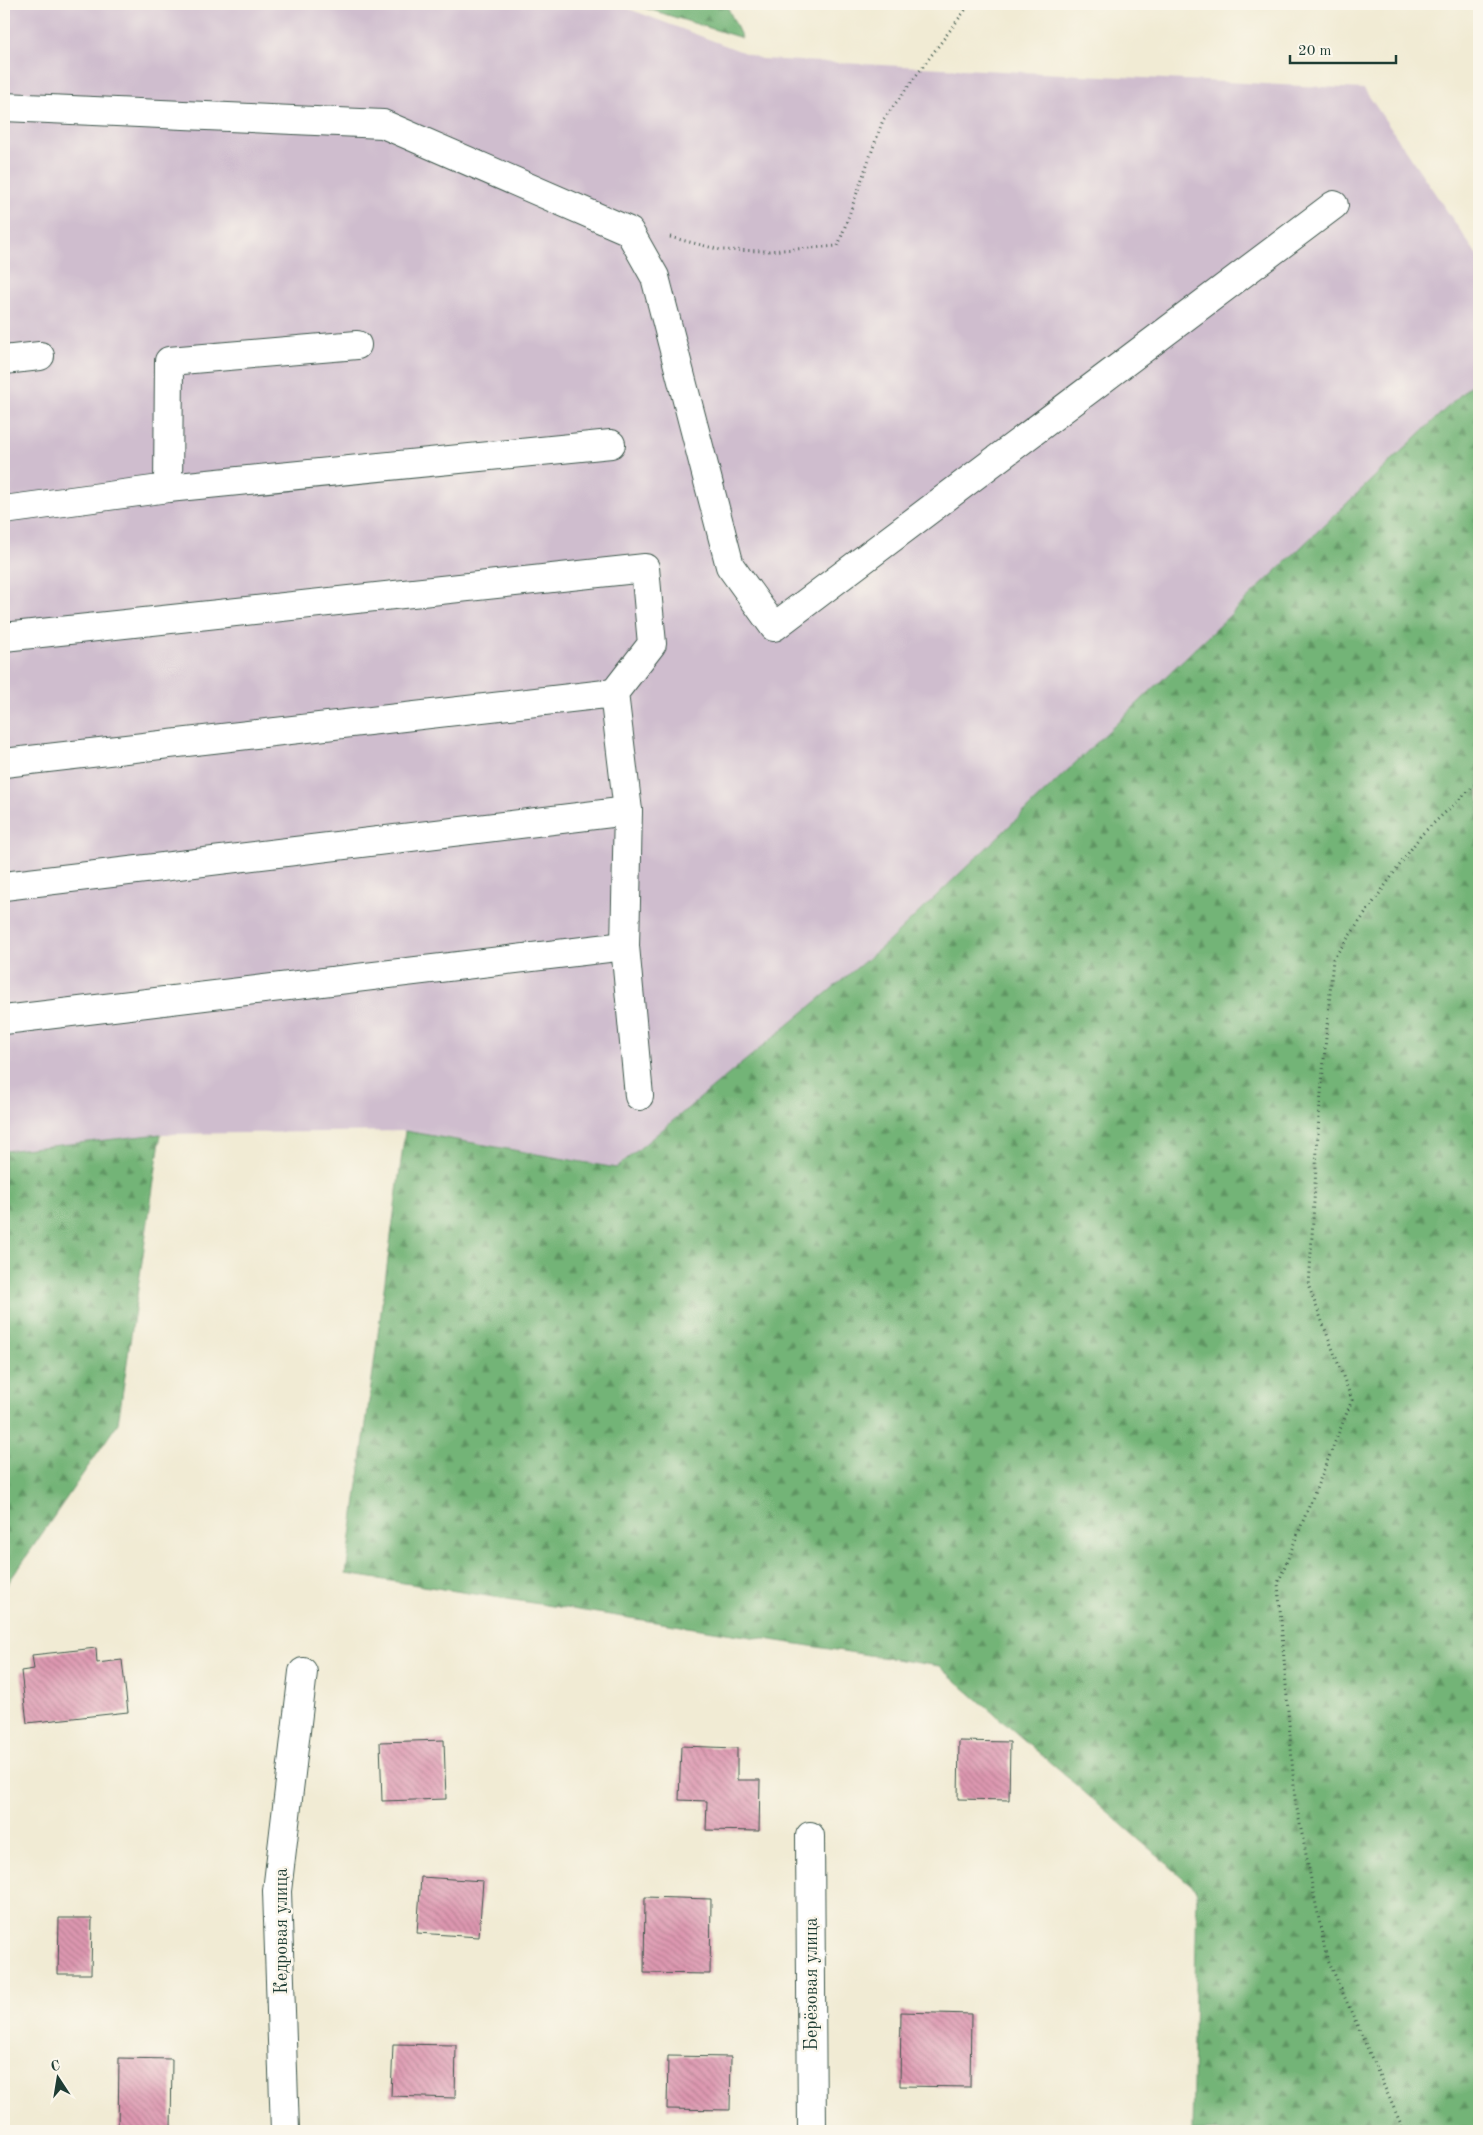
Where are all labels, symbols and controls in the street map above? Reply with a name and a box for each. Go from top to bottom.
scale bar [1290,32,1397,64]
text: 20 m [1298,44,1332,59]
street label: Кедровая улица [273,1868,291,1994]
street label: Берёзовая улица [803,1917,821,2051]
north arrow [32,2052,82,2102]
text: С [50,2058,61,2074]

